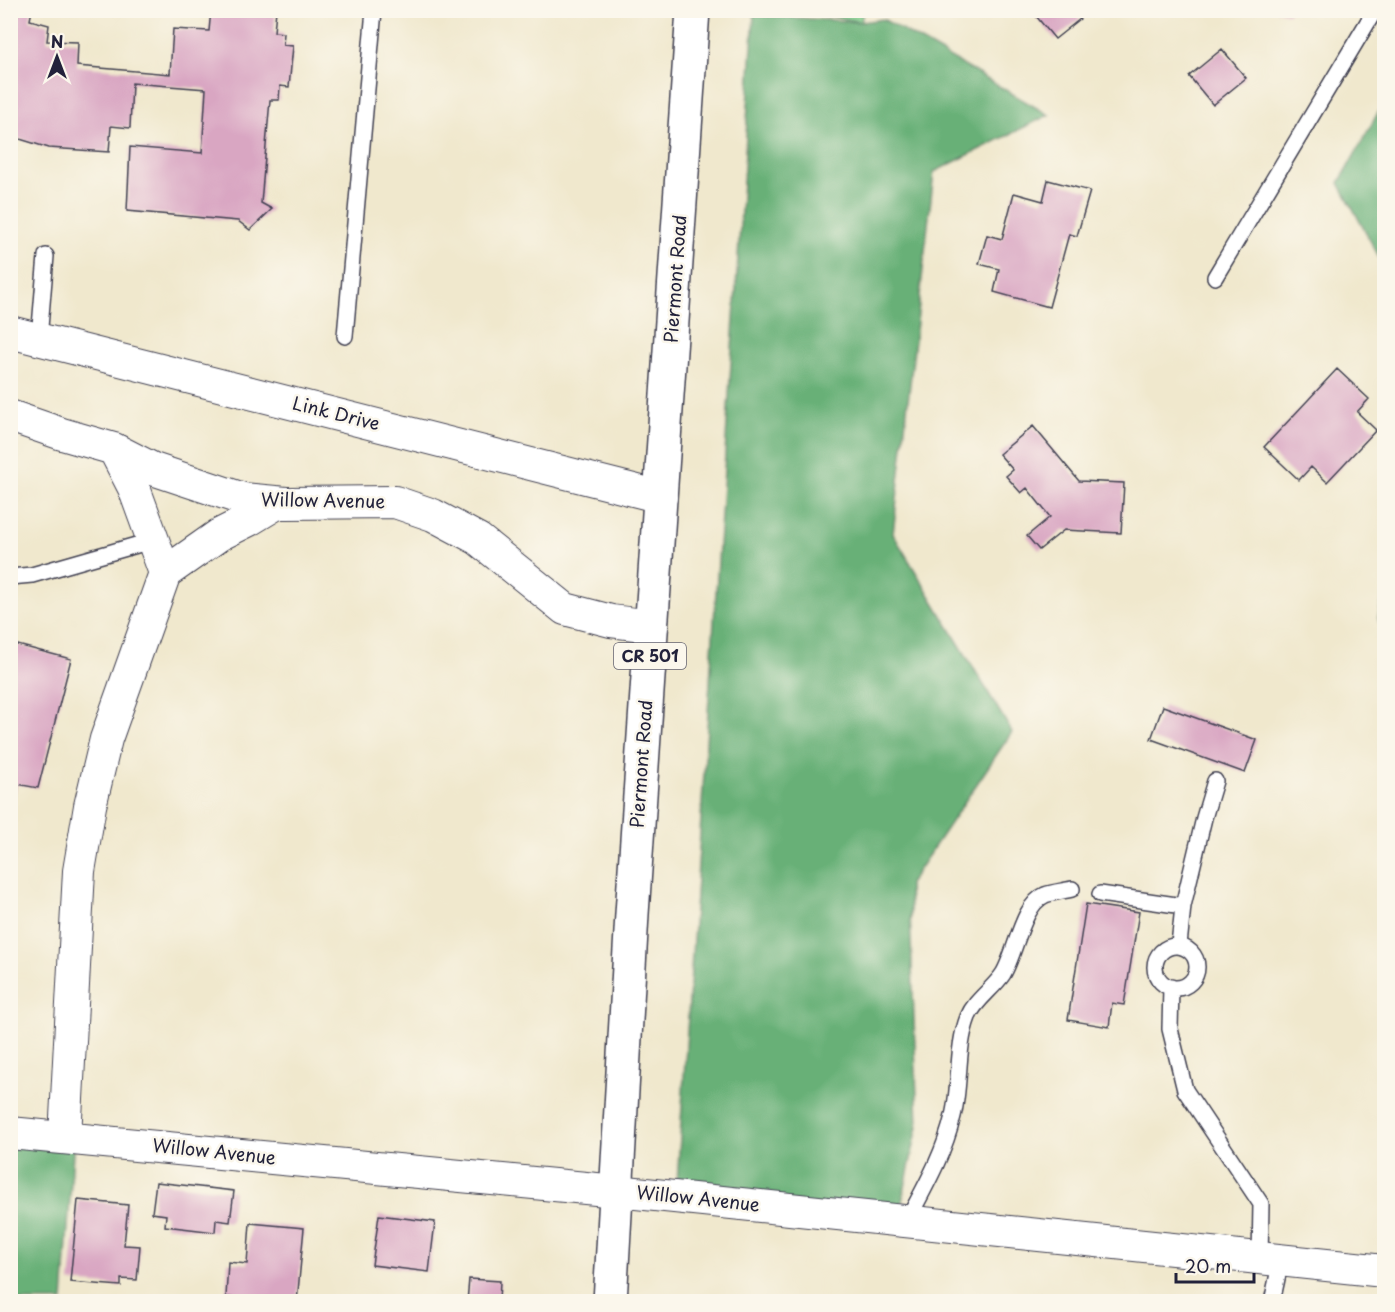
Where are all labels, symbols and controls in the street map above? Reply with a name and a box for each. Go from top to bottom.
north arrow [27,27,87,87]
text: N [51,29,63,53]
street label: Piermont Road [657,214,692,344]
street label: Link Drive [290,389,383,436]
street label: Willow Avenue [261,485,386,514]
road number: CR 501 [614,643,686,669]
street label: Piermont Road [623,699,658,829]
street label: Willow Avenue [151,1131,277,1170]
street label: Willow Avenue [635,1178,761,1217]
scale bar [1176,1246,1254,1284]
text: 20 m [1185,1252,1231,1279]

